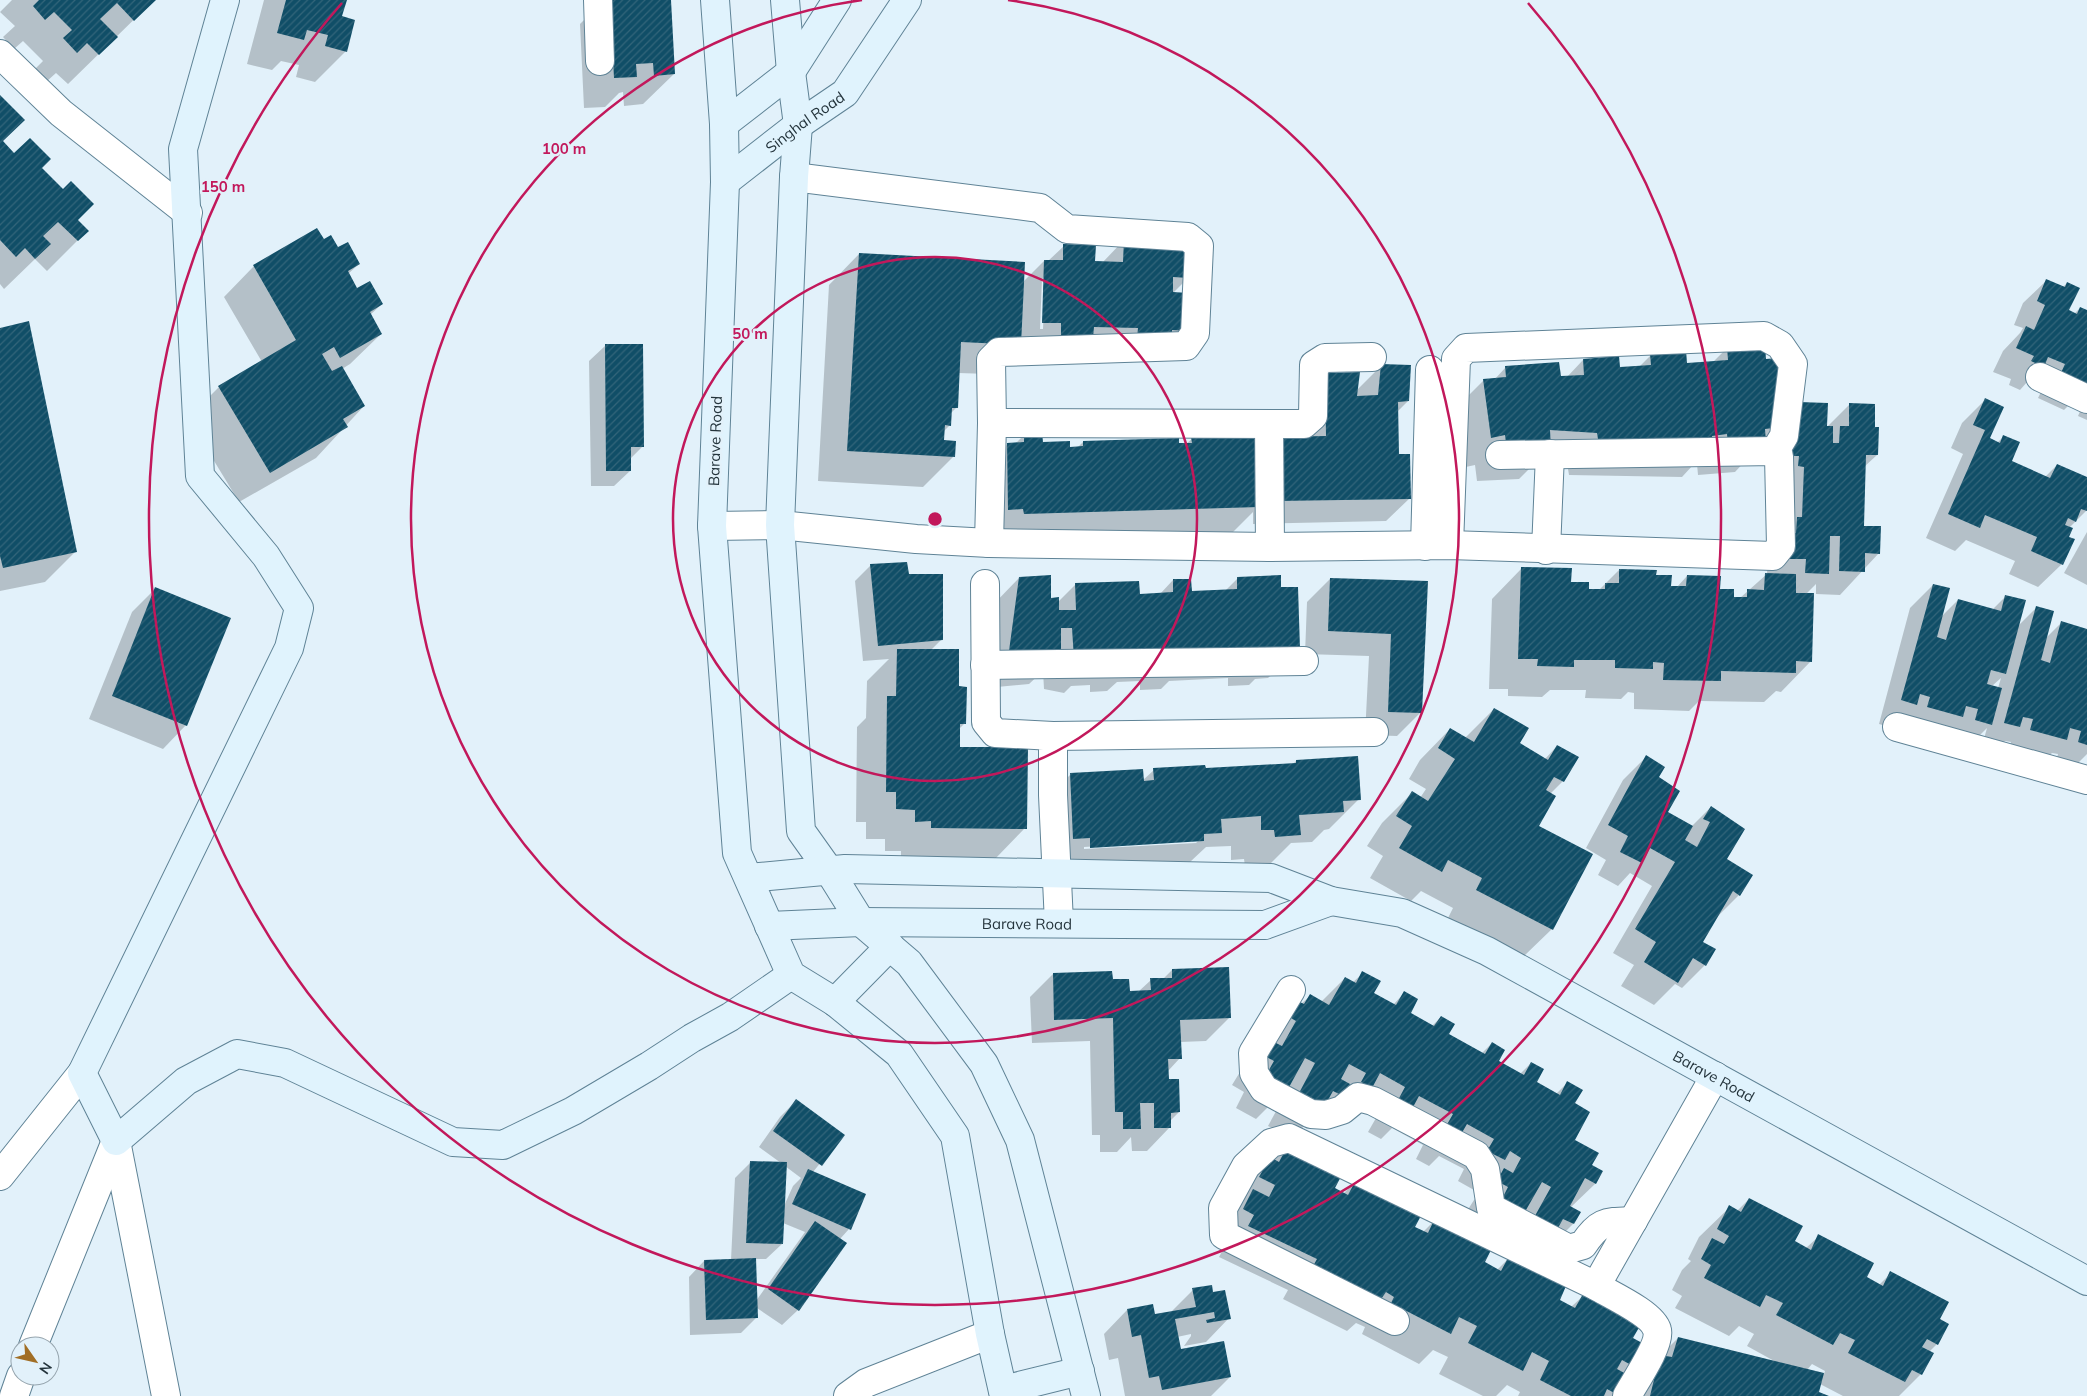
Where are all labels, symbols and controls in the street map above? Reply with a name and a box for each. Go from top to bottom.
street label: Singhal Road [761,87,848,157]
text: 100 m [542,139,586,158]
text: 150 m [201,177,245,196]
text: 50 m [732,324,768,343]
street label: Barave Road [704,396,726,486]
centre of rings [926,510,944,528]
street label: Barave Road [982,913,1072,933]
street label: Barave Road [1670,1046,1758,1106]
north arrow [10,1336,60,1386]
text: N [35,1359,56,1378]

